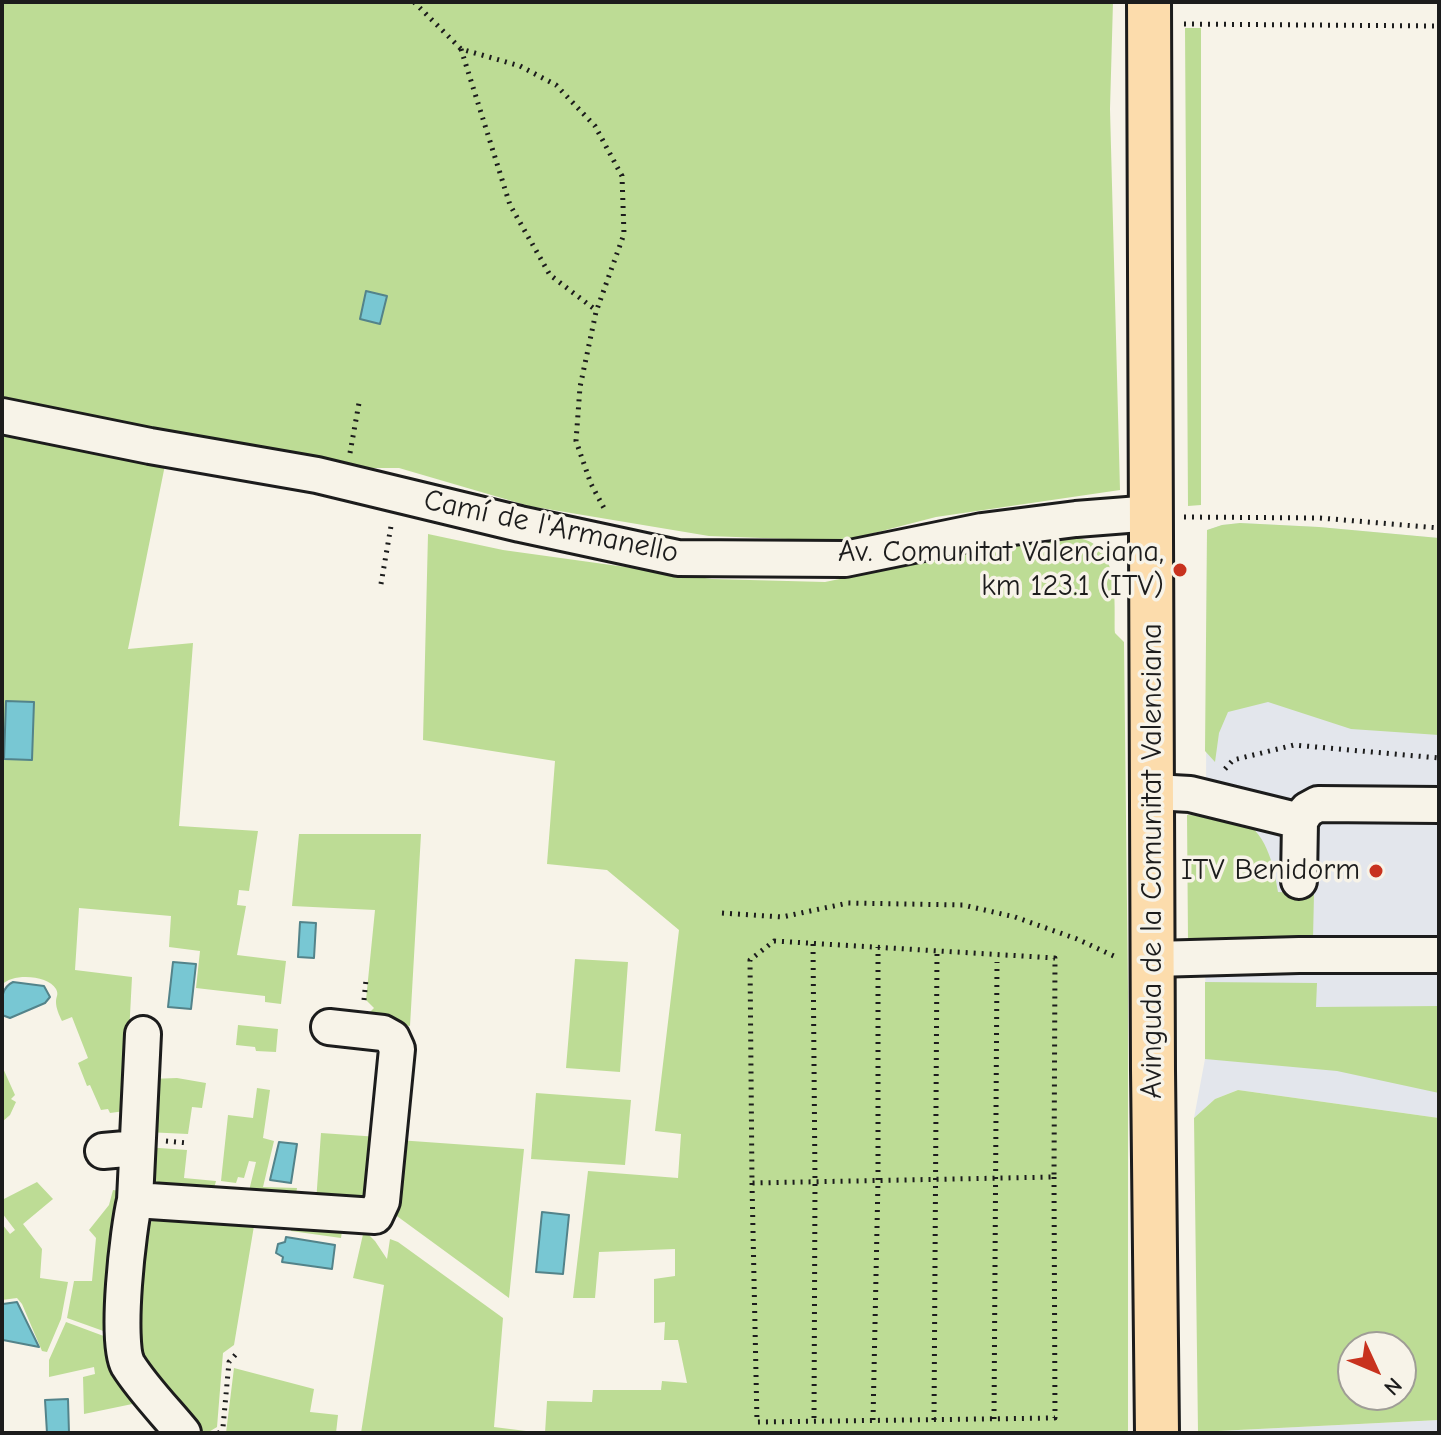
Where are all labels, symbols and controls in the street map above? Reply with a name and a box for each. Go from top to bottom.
street label: Camí de l'Armanello [420,482,682,572]
place label: Av. Comunitat Valenciana, km 123.1 (ITV) [838,535,1164,606]
marker: Av. Comunitat Valenciana, km 123.1 (ITV) [1171,561,1189,579]
street label: Avinguda de la Comunitat Valenciana [1135,623,1171,1099]
place label: ITV Benidorm [1181,853,1360,889]
marker: ITV Benidorm [1367,862,1385,880]
north arrow [1337,1331,1417,1411]
text: N [1378,1372,1407,1400]

